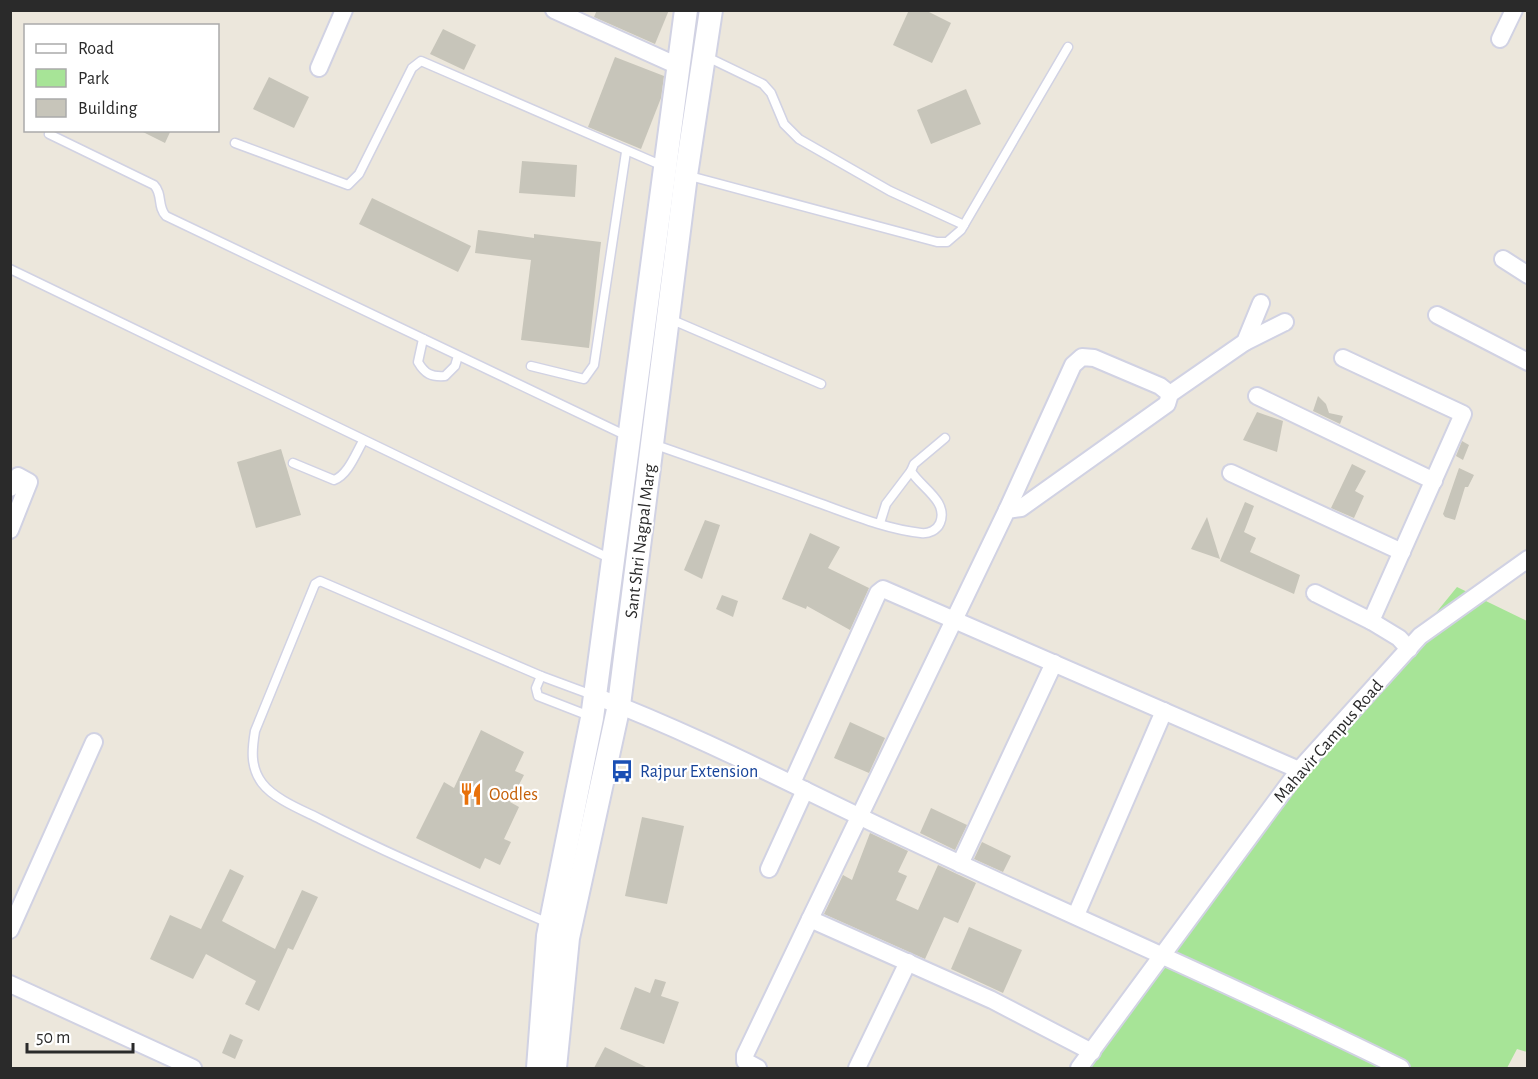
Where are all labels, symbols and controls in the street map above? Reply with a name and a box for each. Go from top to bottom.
legend [24,24,219,132]
text: Road [78,40,114,58]
text: Park [78,70,110,88]
text: Building [78,100,138,118]
street label: Sant Shri Nagpal Marg [623,463,659,619]
street label: Mahavir Campus Road [1271,677,1387,807]
bus stop icon: Rajpur Extension [609,758,635,784]
place label: Rajpur Extension [640,763,758,781]
restaurant icon: Oodles [458,781,484,807]
place label: Oodles [489,786,538,804]
scale bar [27,1016,134,1054]
text: 50 m [36,1029,70,1047]

